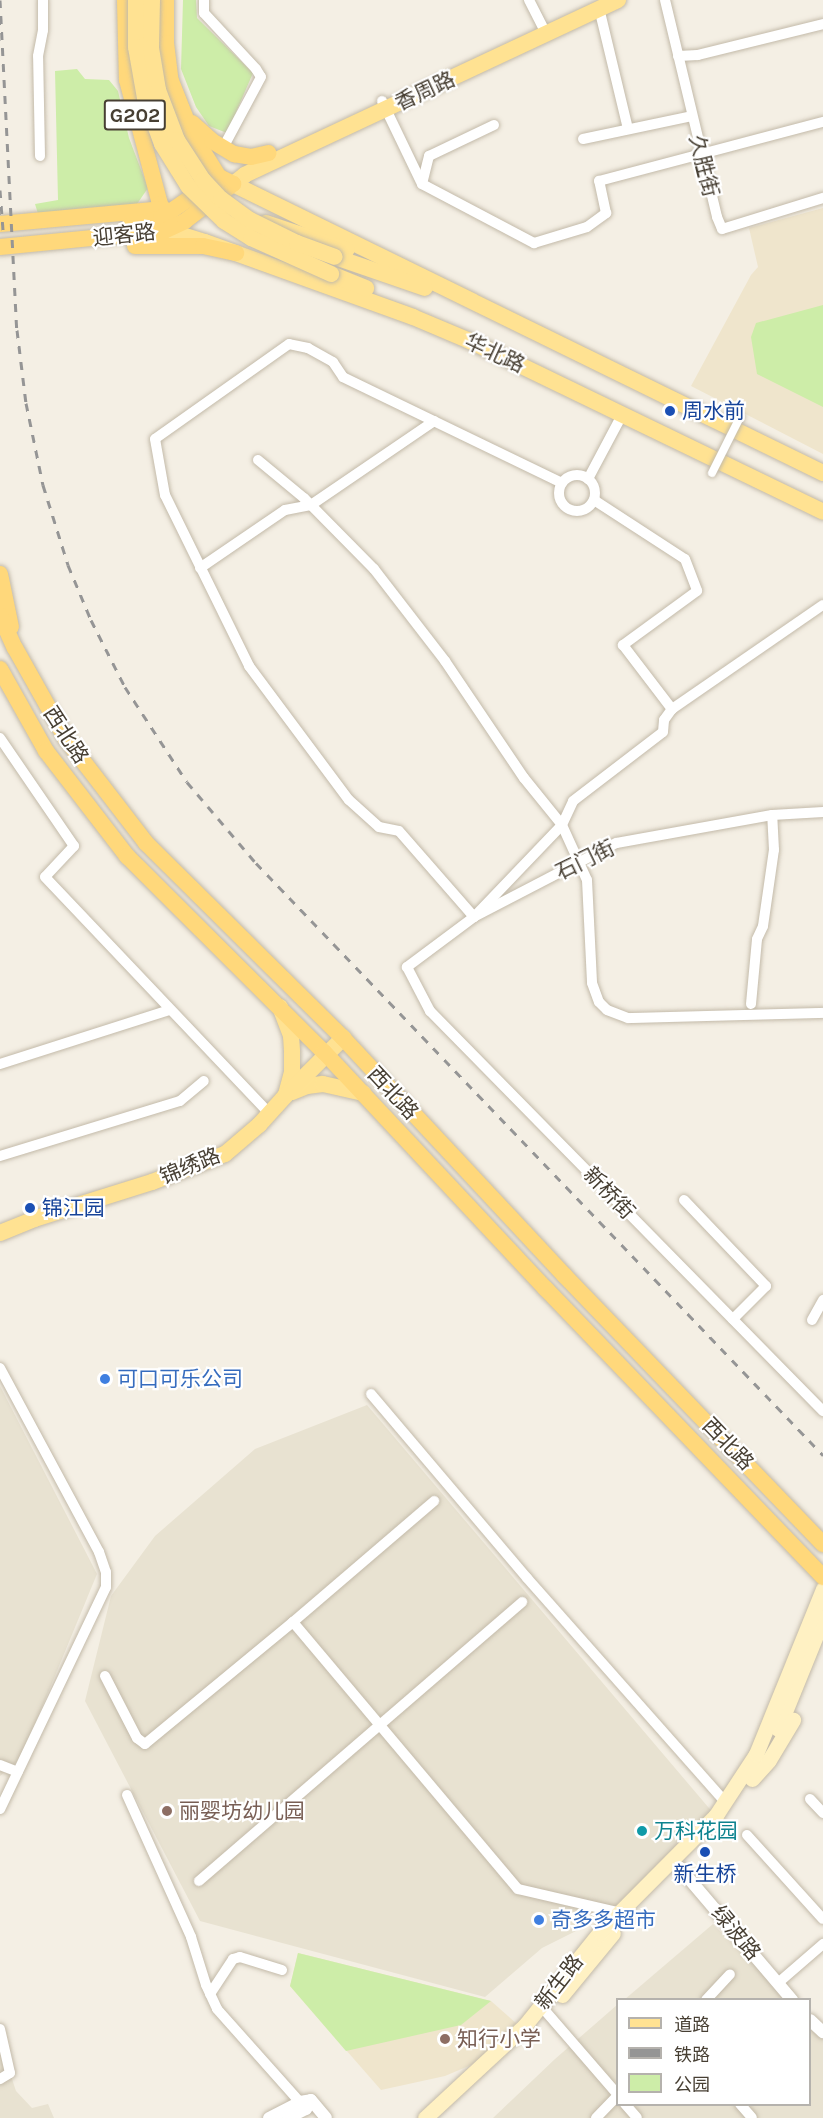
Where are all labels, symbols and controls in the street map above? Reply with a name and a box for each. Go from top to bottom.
street label: 香周路 [391,66,459,116]
road number: G202 [104,98,166,132]
street label: 久胜街 [684,132,724,200]
street label: 迎客路 [91,219,157,251]
street label: 华北路 [461,328,529,378]
place label: 周水前 [682,398,745,424]
marker: 周水前 [663,404,677,418]
street label: 西北路 [38,702,94,768]
street label: 石门街 [551,835,619,885]
street label: 西北路 [362,1061,424,1125]
street label: 锦绣路 [156,1143,224,1189]
street label: 新桥街 [578,1162,640,1224]
place label: 锦江园 [42,1195,105,1221]
marker: 锦江园 [23,1201,37,1215]
place label: 可口可乐公司 [117,1366,243,1392]
marker: 可口可乐公司 [98,1372,112,1386]
street label: 西北路 [697,1413,759,1475]
place label: 丽婴坊幼儿园 [179,1798,305,1824]
marker: 丽婴坊幼儿园 [160,1804,174,1818]
place label: 万科花园 [654,1818,738,1844]
marker: 万科花园 [635,1824,649,1838]
marker: 新生桥 [698,1845,712,1859]
place label: 新生桥 [674,1861,736,1887]
street label: 绿波路 [706,1901,766,1965]
place label: 奇多多超市 [551,1907,656,1933]
marker: 奇多多超市 [532,1913,546,1927]
street label: 新生路 [530,1949,588,2015]
legend [616,1998,811,2106]
text: 道路 [674,2014,710,2036]
place label: 知行小学 [457,2026,541,2052]
marker: 知行小学 [438,2032,452,2046]
text: 铁路 [674,2044,710,2066]
text: 公园 [674,2074,710,2096]

